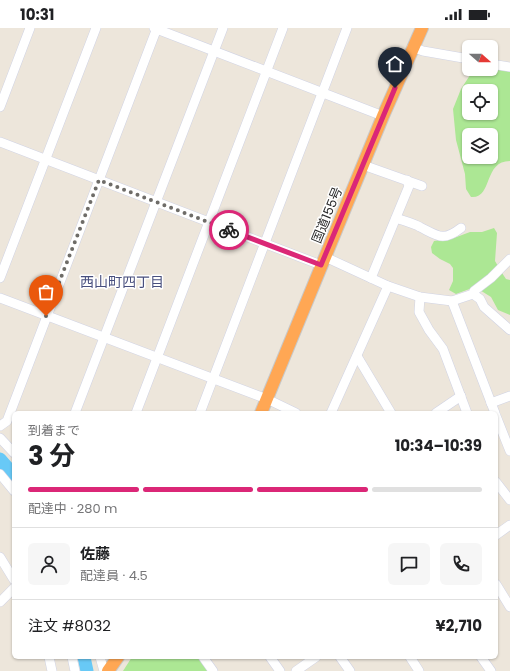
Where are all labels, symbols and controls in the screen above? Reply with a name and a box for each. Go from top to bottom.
text: 10:31 [20,4,54,25]
north arrow [462,40,498,76]
map controls [462,40,498,164]
pin [378,47,412,88]
icon: home [384,53,406,75]
button: locate [462,84,498,120]
button: layers [462,128,498,164]
street label: 国道155号 [307,184,347,246]
courier [209,210,249,250]
icon: bike [218,219,240,241]
district label: 西山町四丁目 [80,272,164,292]
pin [29,275,63,316]
icon: bag [35,281,57,303]
text: 到着まで [28,421,80,440]
text: 10:34–10:39 [395,435,482,456]
text: 3 分 [28,438,75,474]
text: 配達中 · 280 m [28,499,117,518]
button: person [28,543,70,585]
text: 佐藤 [80,543,110,564]
button: chat [388,543,430,585]
button: phone [440,543,482,585]
text: 配達員 · 4.5 [80,566,148,585]
text: 注文 #8032 [28,615,111,636]
text: ¥2,710 [436,615,482,636]

